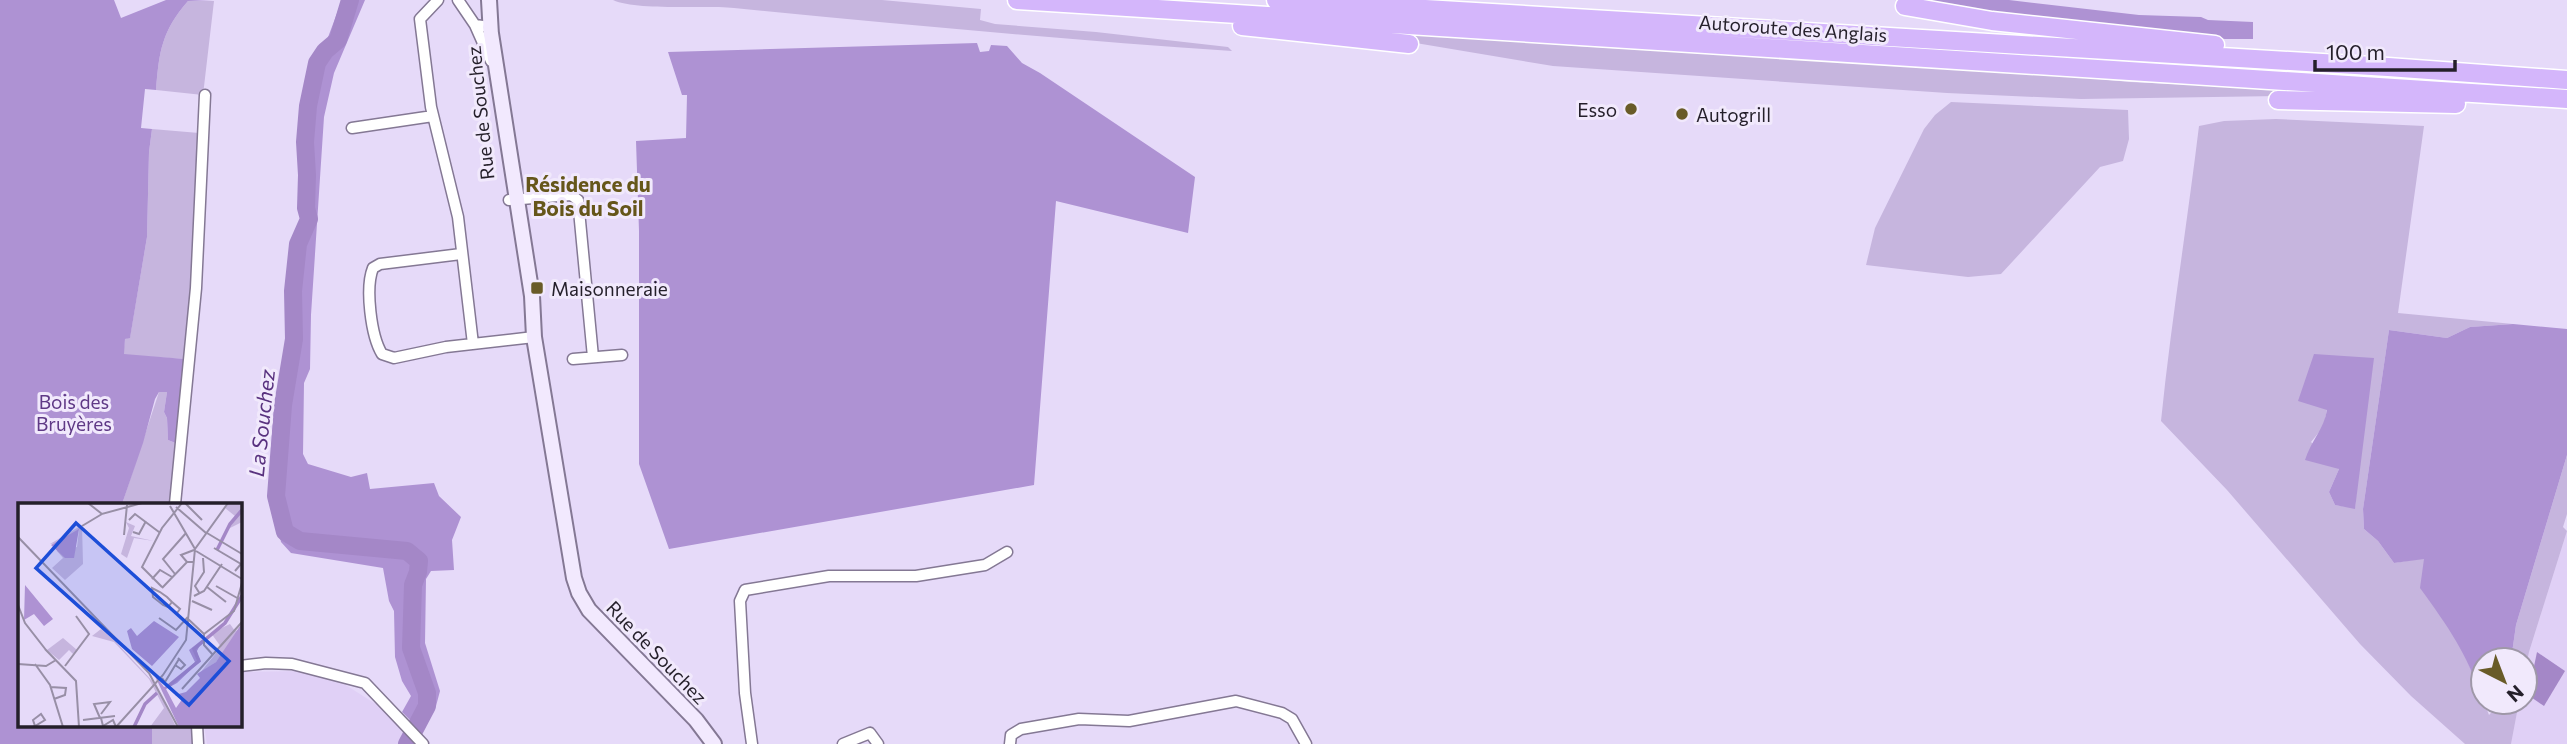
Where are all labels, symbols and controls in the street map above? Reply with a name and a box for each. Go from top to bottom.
street label: Autoroute des Anglais [1698,10,1888,46]
scale bar [2315,28,2455,72]
text: 100 m [2326,39,2385,64]
street label: Rue de Souchez [462,45,498,181]
place label: Esso [1577,98,1617,121]
marker: Esso [1623,101,1639,117]
place label: Autogrill [1696,103,1771,126]
marker: Autogrill [1674,106,1690,122]
district label: Résidence du Bois du Soil [525,171,651,220]
place label: Maisonneraie [551,277,668,300]
marker: Maisonneraie [529,280,545,296]
water label: La Souchez [243,368,279,478]
park label: Bois des Bruyères [36,390,112,435]
inset map [18,503,242,726]
street label: Rue de Souchez [602,596,712,708]
north arrow [2469,646,2539,716]
text: N [2503,681,2529,707]

